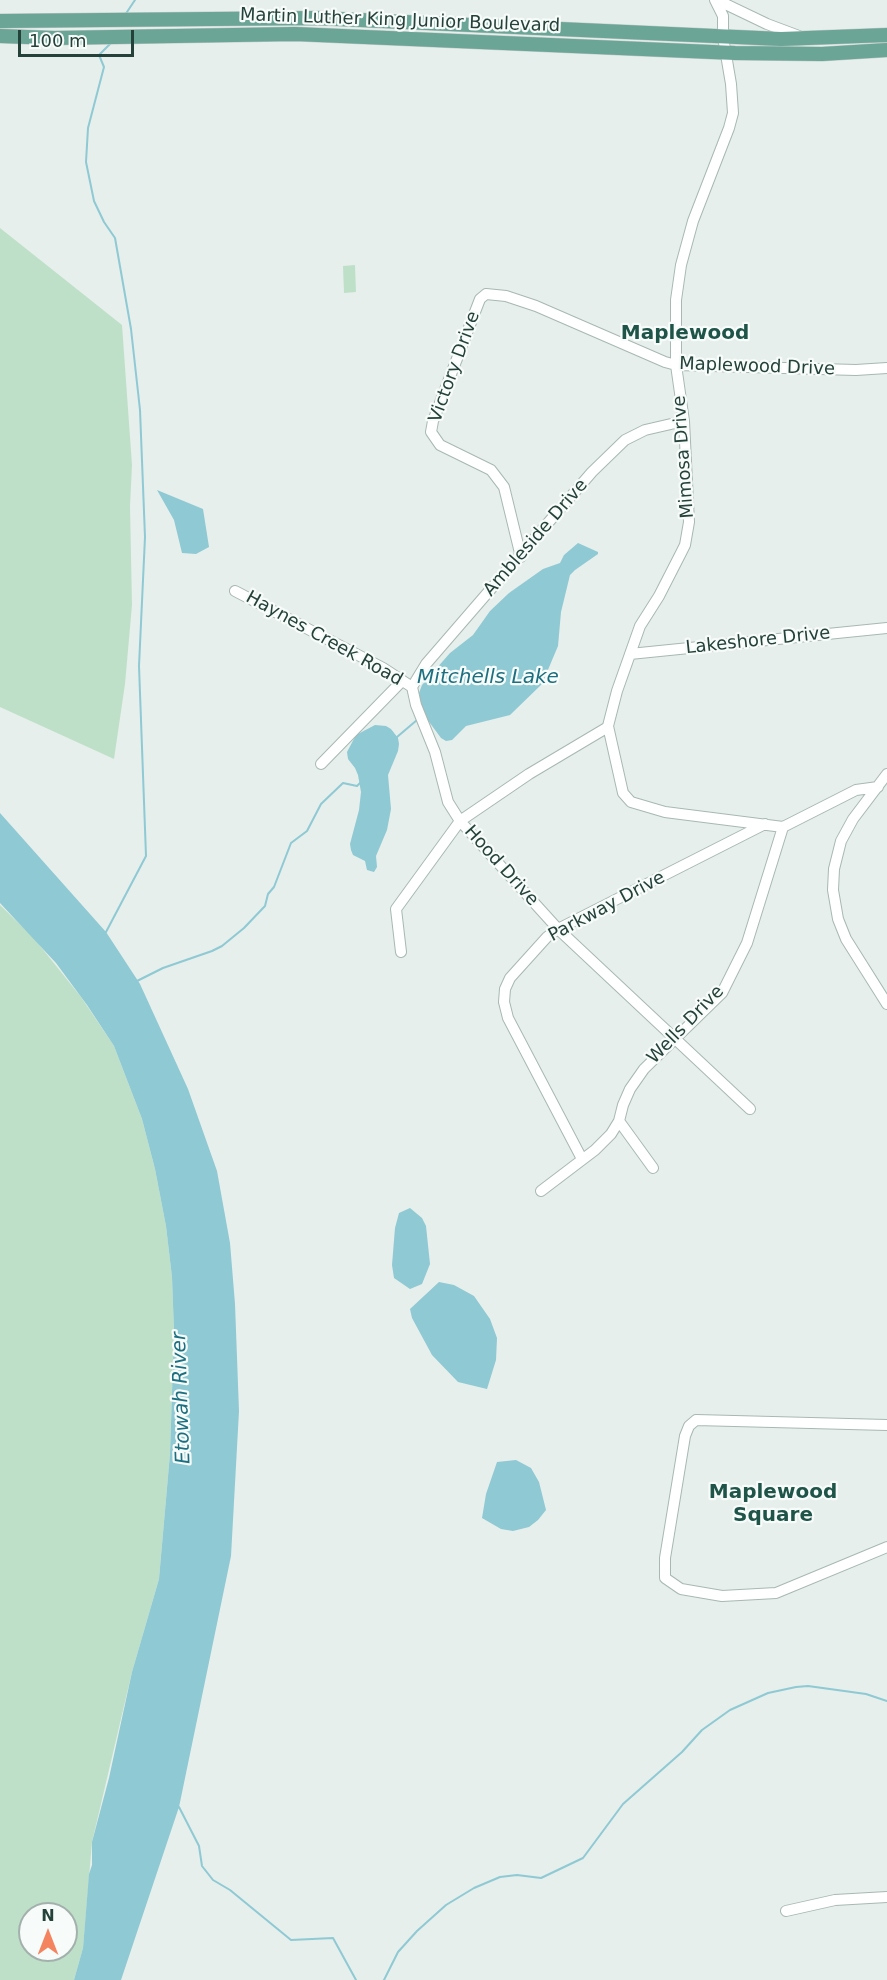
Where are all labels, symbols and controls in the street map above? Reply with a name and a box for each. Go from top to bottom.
street label: Martin Luther King Junior Boulevard [239,5,561,37]
scale bar [21,18,136,56]
text: 100 m [29,30,87,51]
street label: Victory Drive [425,308,485,426]
district label: Maplewood [621,322,749,346]
street label: Maplewood Drive [679,353,835,381]
street label: Mimosa Drive [669,395,699,519]
street label: Ambleside Drive [479,475,593,601]
street label: Haynes Creek Road [242,587,406,691]
street label: Lakeshore Drive [685,623,831,659]
water label: Mitchells Lake [417,666,559,690]
street label: Hood Drive [459,821,543,911]
street label: Parkway Drive [545,867,669,947]
street label: Wells Drive [643,981,729,1069]
water label: Etowah River [168,1332,196,1464]
district label: Maplewood Square [709,1481,837,1528]
north arrow [18,1902,78,1962]
text: N [41,1906,55,1925]

